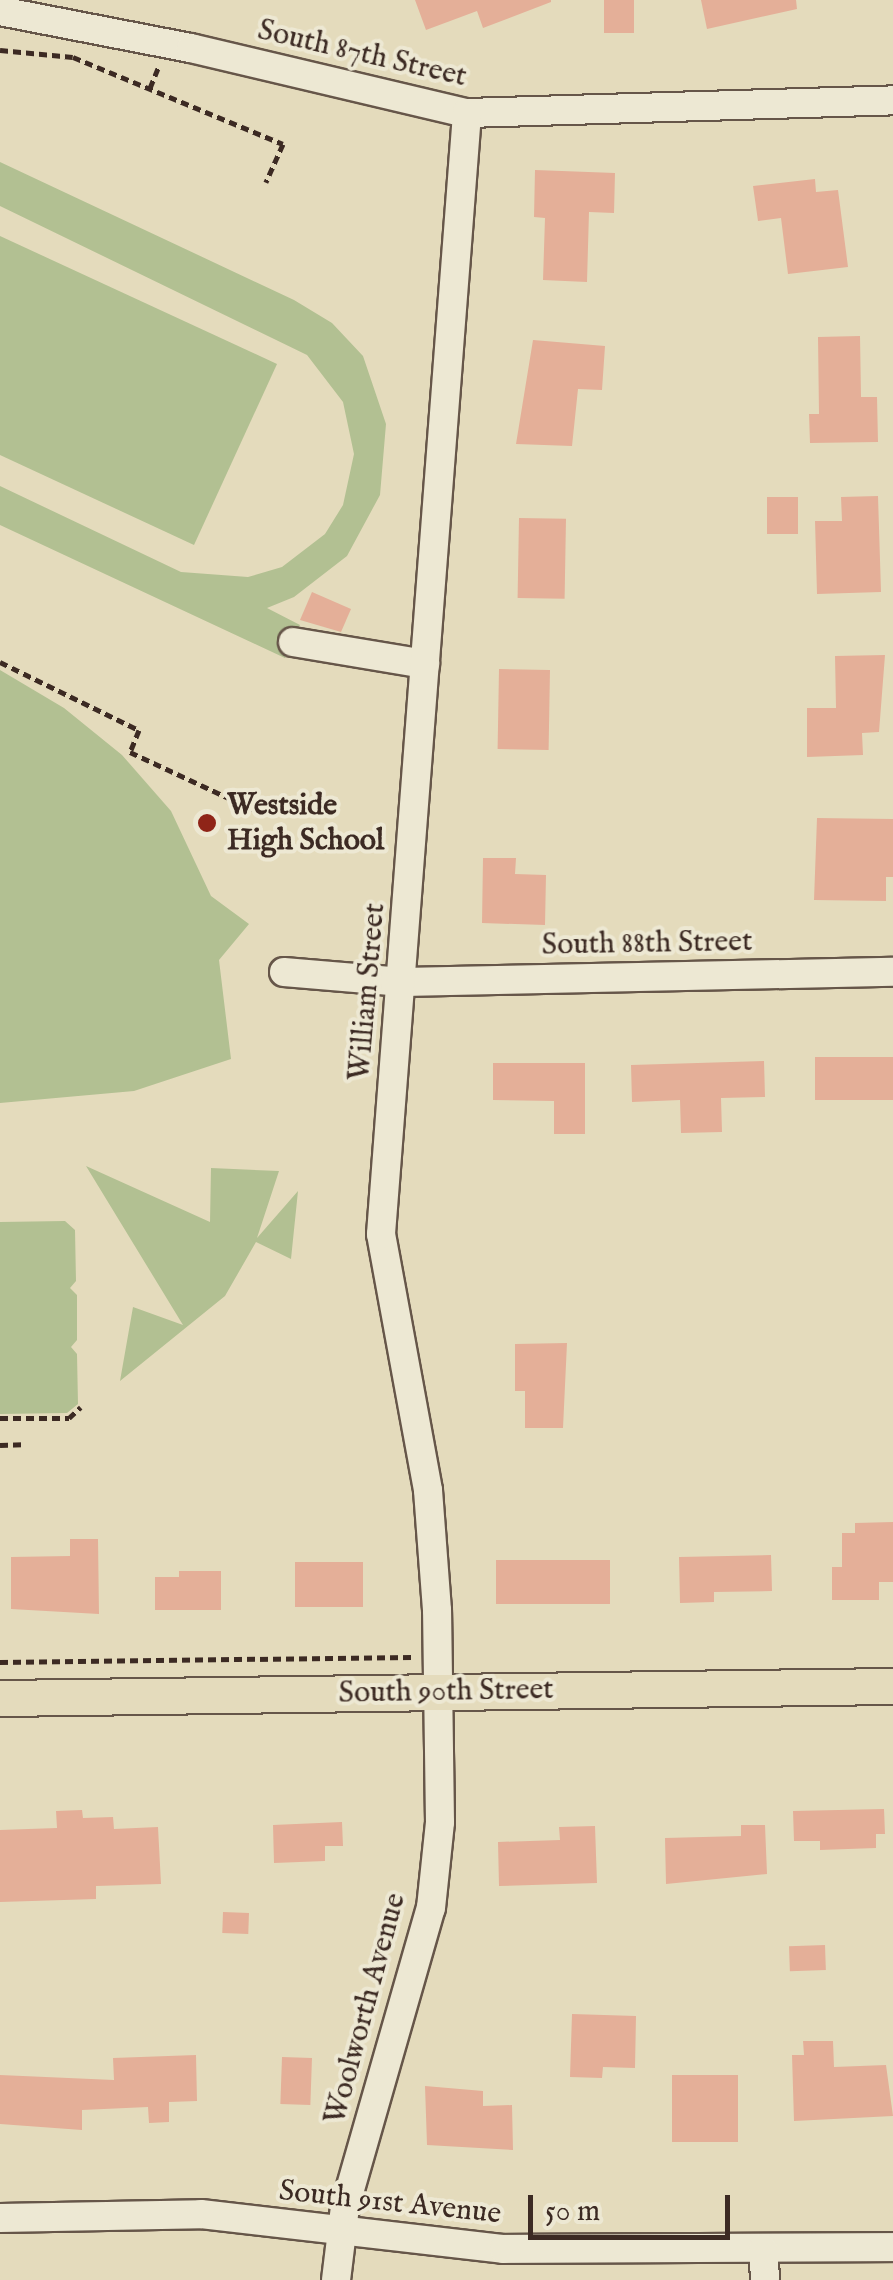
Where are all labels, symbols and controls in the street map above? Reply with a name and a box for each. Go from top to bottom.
street label: South 87th Street [254,13,470,95]
place label: Westside High School [227,788,384,858]
marker: Westside High School [196,812,218,834]
street label: William Street [342,902,394,1082]
street label: South 88th Street [541,924,753,964]
street label: South 90th Street [338,1672,554,1712]
street label: Woolworth Avenue [318,1889,414,2129]
street label: South 91st Avenue [277,2173,503,2233]
scale bar [533,2175,736,2237]
text: 50 m [545,2193,600,2231]

